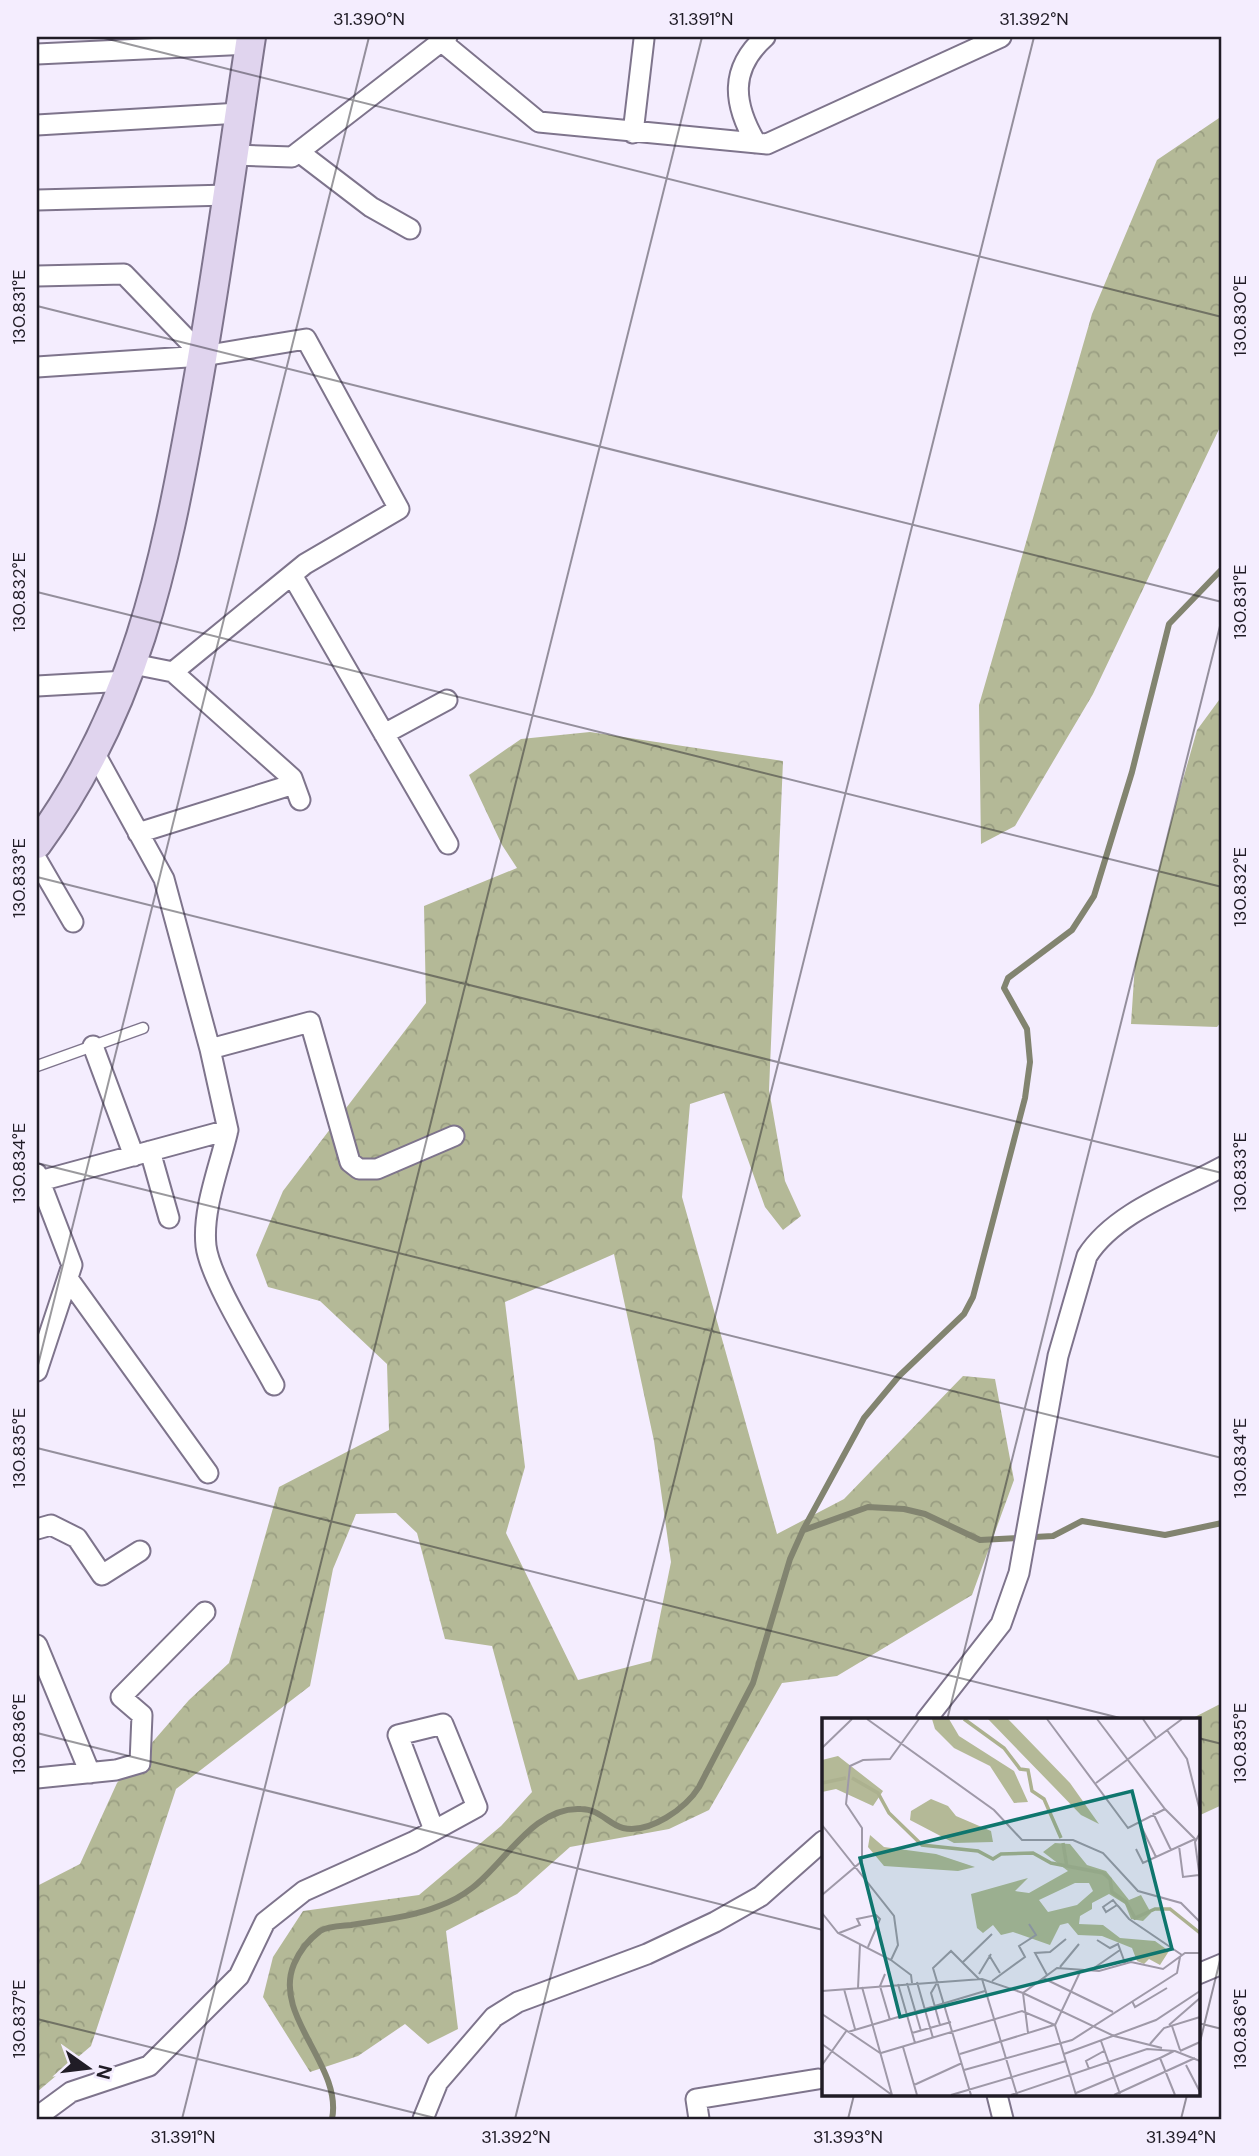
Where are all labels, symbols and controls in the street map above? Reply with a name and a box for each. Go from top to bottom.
text: 31.390°N [333,7,405,31]
text: 31.391°N [669,7,733,31]
text: 31.392°N [999,7,1069,31]
text: 130.831°E [7,270,31,344]
text: 130.830°E [1228,275,1252,357]
text: 130.832°E [7,552,31,632]
text: 130.831°E [1228,565,1252,639]
text: 130.833°E [7,838,31,918]
text: 130.832°E [1228,847,1252,927]
text: 130.834°E [7,1123,31,1203]
text: 130.833°E [1228,1132,1252,1212]
text: 130.835°E [7,1408,31,1488]
text: 130.834°E [1228,1418,1252,1498]
text: 130.836°E [7,1694,31,1774]
text: 130.835°E [1228,1703,1252,1783]
inset map [822,1718,1200,2096]
text: 130.837°E [7,1980,31,2058]
text: 130.836°E [1228,1989,1252,2069]
north arrow [52,2034,122,2104]
text: N [90,2062,118,2082]
text: 31.391°N [151,2125,215,2149]
text: 31.392°N [481,2125,551,2149]
text: 31.393°N [813,2125,883,2149]
text: 31.394°N [1146,2125,1216,2149]

